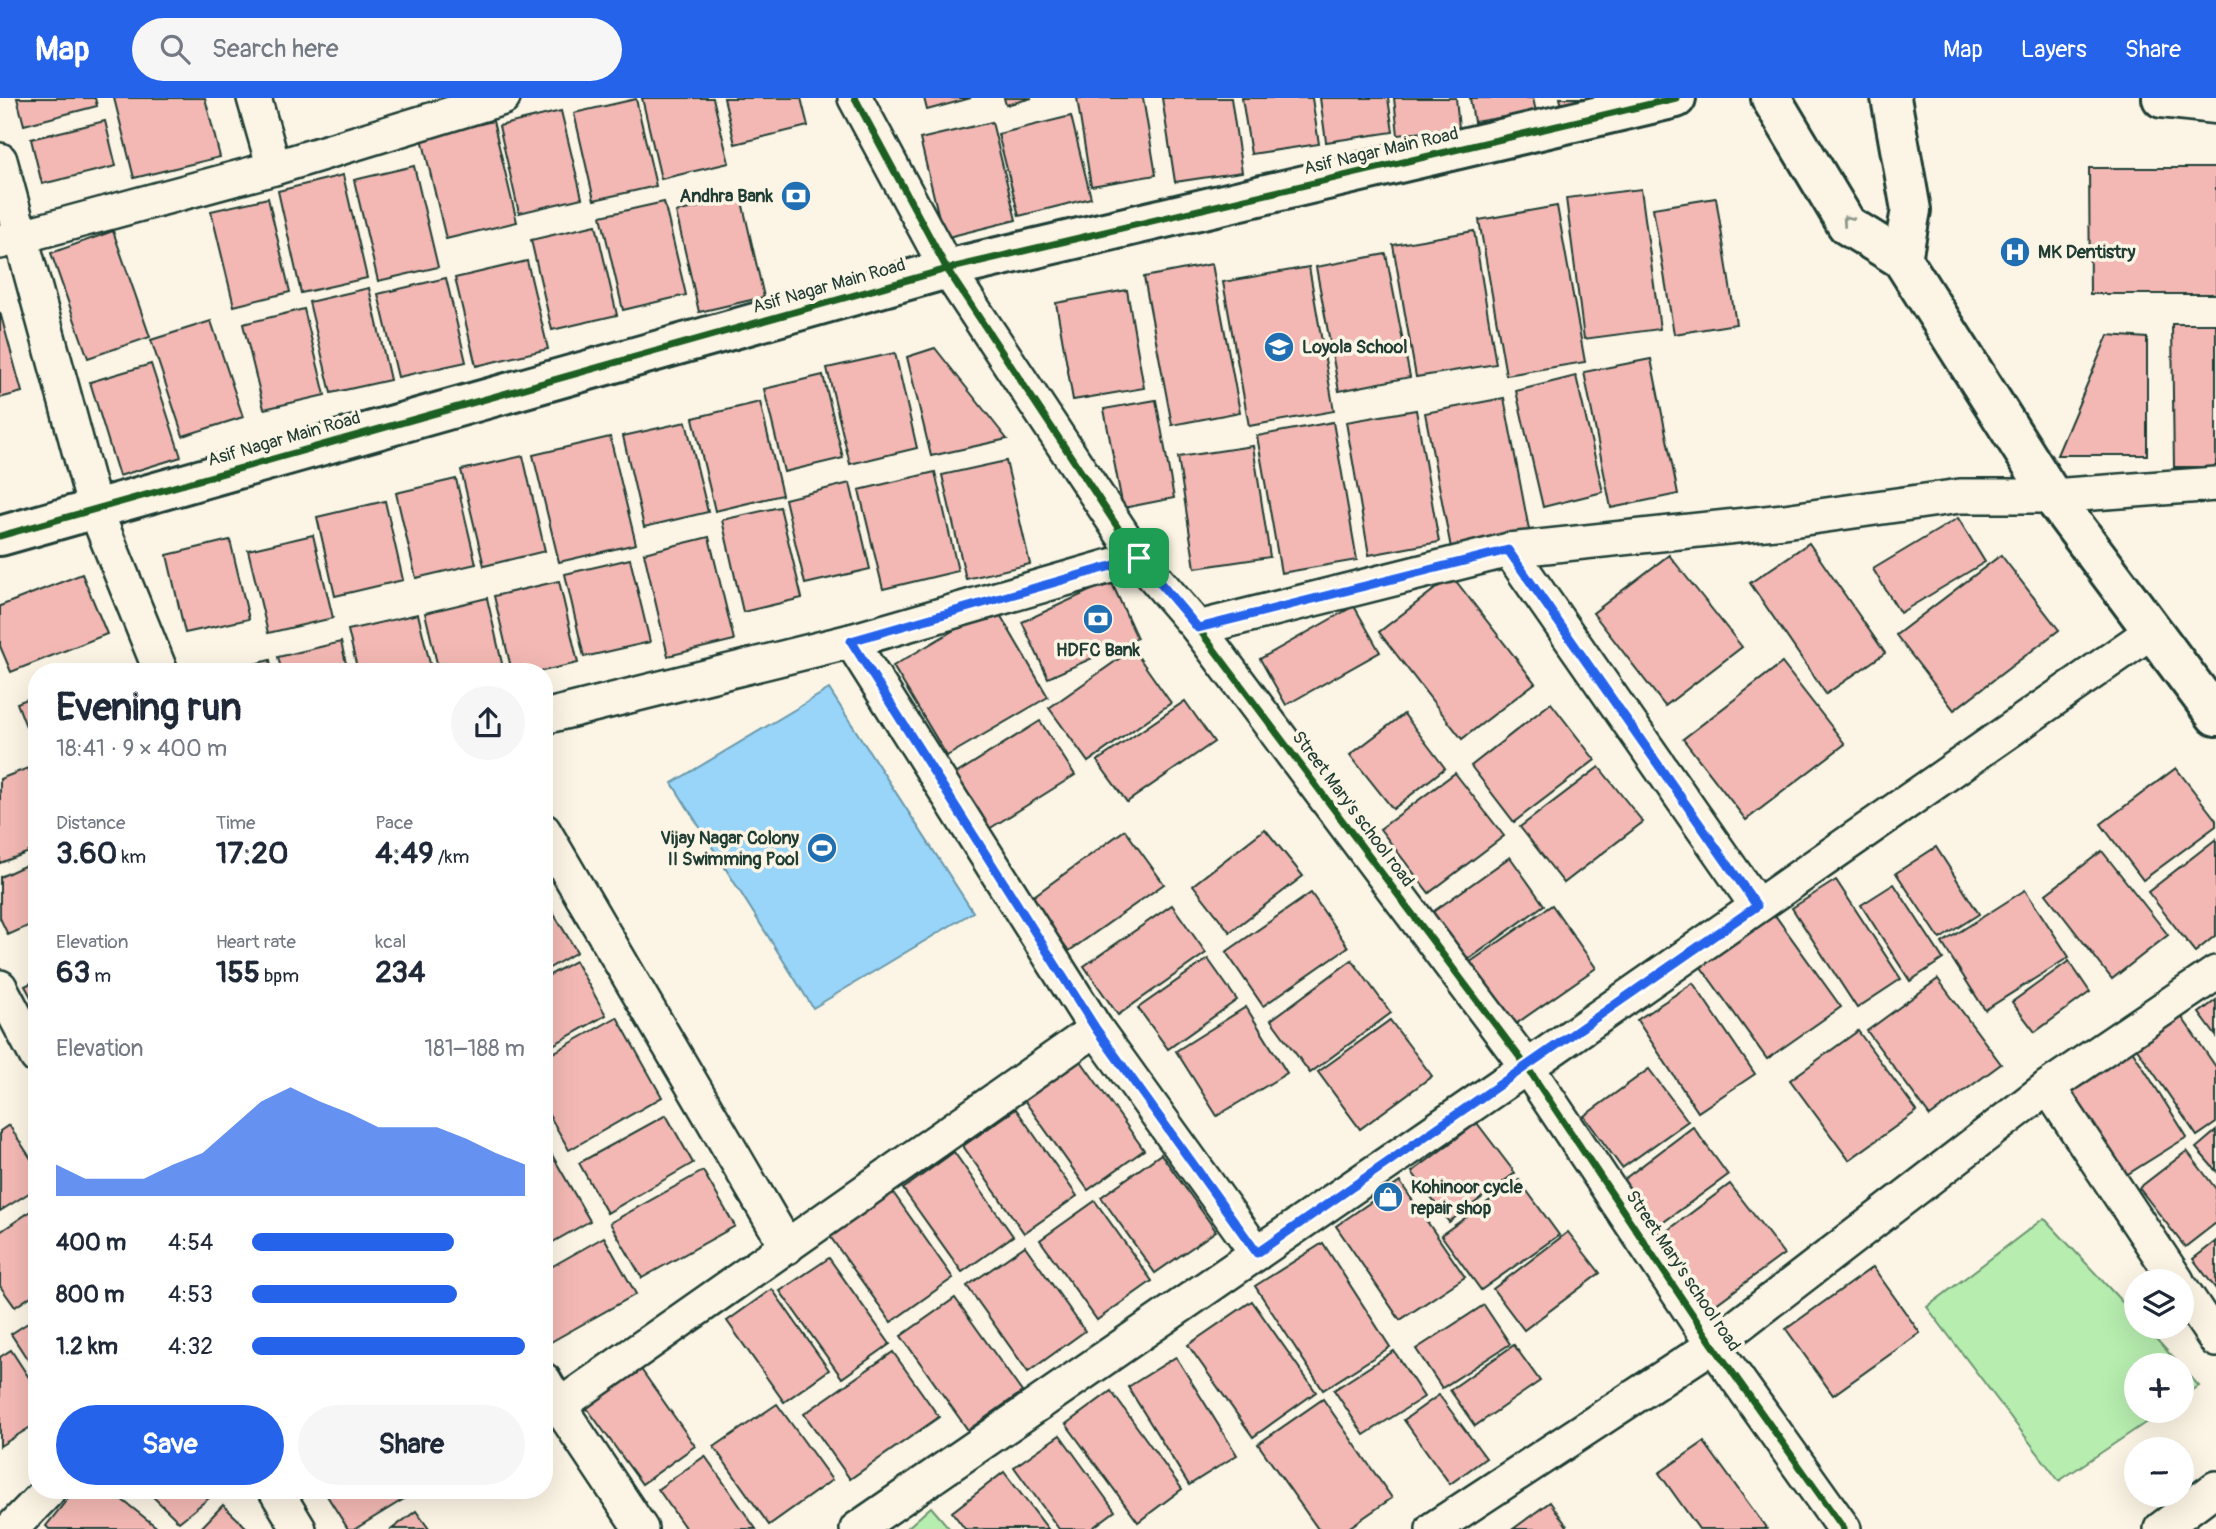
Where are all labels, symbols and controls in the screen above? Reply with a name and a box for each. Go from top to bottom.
search box [132,18,622,81]
text: Map [35,29,90,70]
icon: search [156,30,194,68]
text: Search here [212,33,339,65]
text: Map [1943,35,1983,64]
text: Layers [2021,35,2087,64]
text: Share [2125,35,2181,64]
street label: Asif Nagar Main Road [1301,122,1461,180]
bank icon: Andhra Bank [779,179,813,213]
place label: Andhra Bank [679,185,773,208]
one-way arrow [1842,215,1855,228]
hospital icon: MK Dentistry [1998,235,2032,269]
place label: MK Dentistry [2038,241,2136,264]
street label: Asif Nagar Main Road [750,253,908,319]
school or university icon: Loyola School [1262,330,1296,364]
place label: Loyola School [1302,336,1407,359]
street label: Asif Nagar Main Road [205,406,363,472]
pin [1109,528,1169,588]
icon: arrive [1120,539,1158,577]
bank icon: HDFC Bank [1081,602,1115,636]
place label: HDFC Bank [1056,639,1141,662]
text: Evening run [56,684,242,732]
button: share [451,686,525,760]
street label: Street Mary's school road [1287,726,1419,892]
text: 18:41 · 9 × 400 m [56,734,227,763]
text: Distance [56,811,125,835]
text: Time [216,811,255,835]
text: Pace [375,811,413,835]
place label: Vijay Nagar Colony II Swimming Pool [660,827,799,871]
sports icon: Vijay Nagar Colony II Swimming Pool [805,831,839,865]
text: 3.60 [56,835,117,872]
text: 17:20 [216,835,289,872]
text: 4:49 [375,835,434,872]
text: km [117,845,146,869]
text: /km [434,845,469,869]
text: Elevation [56,930,128,954]
text: Heart rate [216,930,296,954]
text: kcal [375,930,406,954]
text: 63 [56,954,90,991]
text: 155 [216,954,260,991]
text: 234 [375,954,425,991]
text: m [90,964,111,988]
text: bpm [260,964,299,988]
text: Elevation [56,1034,144,1063]
text: 181–188 m [424,1034,525,1063]
place label: Kohinoor cycle repair shop [1411,1176,1524,1220]
shop icon: Kohinoor cycle repair shop [1371,1180,1405,1214]
street label: Street Mary's school road [1621,1186,1745,1356]
text: 400 m [56,1228,126,1257]
text: 4:54 [168,1228,213,1257]
map controls [2124,1269,2194,1507]
button: layers [2124,1269,2194,1339]
text: 800 m [56,1280,124,1309]
text: 4:53 [168,1280,213,1309]
text: 1.2 km [56,1332,118,1361]
text: 4:32 [168,1332,213,1361]
button: + [2124,1353,2194,1423]
button: Save [56,1405,284,1485]
button: Share [298,1405,525,1485]
button: − [2124,1437,2194,1507]

